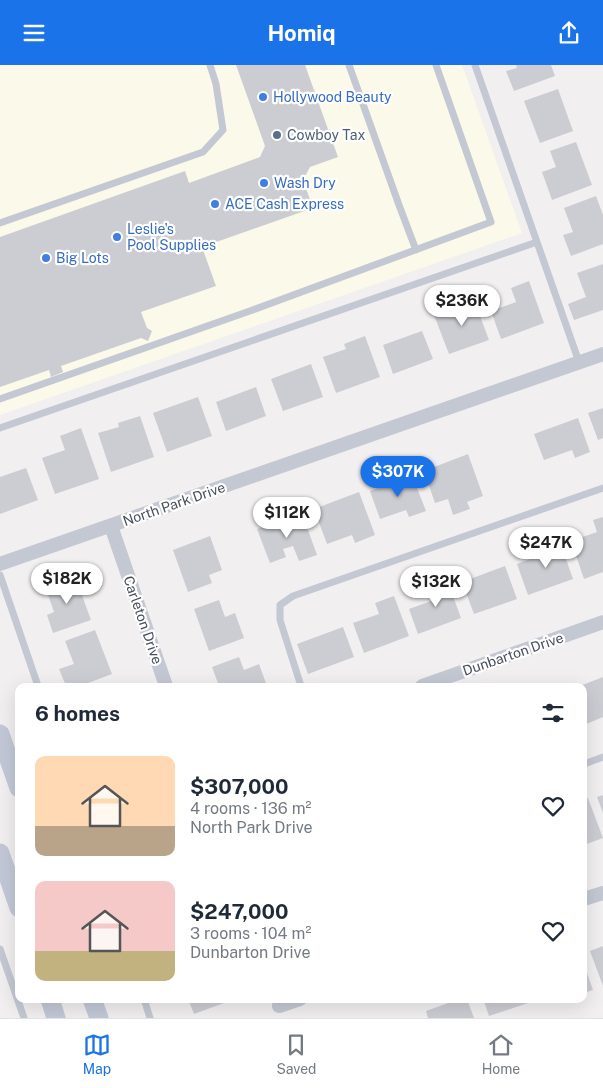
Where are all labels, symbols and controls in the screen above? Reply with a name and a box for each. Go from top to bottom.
icon: menu [20,19,48,47]
icon: share [555,19,583,47]
text: Homiq [267,20,336,46]
place label: Hollywood Beauty [273,89,392,105]
marker: Hollywood Beauty [257,91,269,103]
place label: Cowboy Tax [287,127,365,143]
marker: Cowboy Tax [271,129,283,141]
place label: Wash Dry [274,175,336,191]
marker: Wash Dry [258,177,270,189]
place label: ACE Cash Express [225,196,344,212]
marker: ACE Cash Express [209,198,221,210]
place label: Leslie's Pool Supplies [127,221,216,253]
marker: Leslie's Pool Supplies [111,231,123,243]
place label: Big Lots [56,250,109,266]
marker: Big Lots [40,252,52,264]
pin: $236K [427,285,497,327]
text: $236K [435,291,489,310]
pin: $307K [363,455,433,498]
text: $307K [371,462,425,481]
street label: North Park Drive [121,479,227,529]
pin: $112K [252,497,322,539]
text: $112K [264,503,310,522]
pin: $247K [511,527,581,569]
text: $247K [519,533,573,552]
pin: $182K [32,563,102,605]
pin: $132K [401,565,471,608]
text: $182K [42,569,92,588]
text: $132K [411,572,461,591]
street label: Carleton Drive [120,574,166,666]
street label: Dunbarton Drive [461,629,566,679]
icon: filters [539,699,567,727]
text: 6 homes [35,701,120,726]
text: $307,000 [190,774,288,799]
icon: home [75,776,135,836]
icon: heart [539,792,567,820]
text: 4 rooms · 136 m² [190,799,311,818]
text: North Park Drive [190,818,313,837]
text: $247,000 [190,899,288,924]
icon: home [75,901,135,961]
icon: heart [539,917,567,945]
text: 3 rooms · 104 m² [190,924,311,943]
text: Dunbarton Drive [190,943,311,962]
tab: Map [83,1031,111,1077]
tab: Saved [276,1031,316,1077]
tab: Home [482,1031,520,1077]

